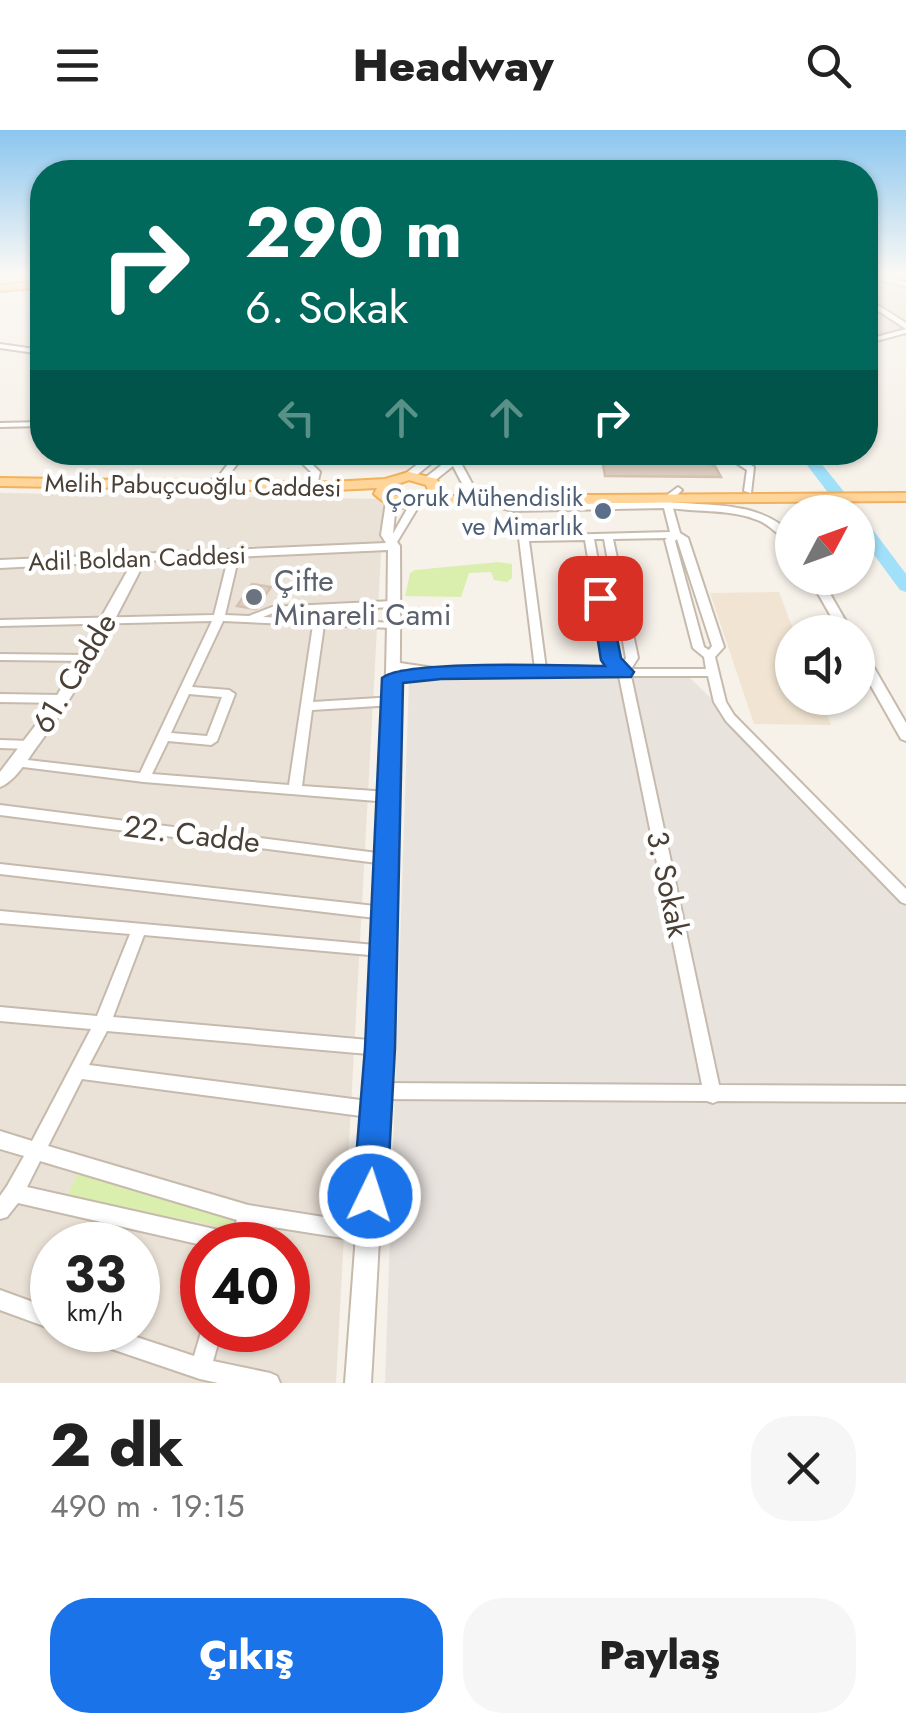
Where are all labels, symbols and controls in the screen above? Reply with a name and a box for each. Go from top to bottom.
text: Headway [352,33,554,98]
icon: menu [50,38,105,93]
icon: search [801,38,856,93]
text: 290 m [245,182,463,283]
icon: right [80,200,210,330]
text: 6. Sokak [245,275,408,340]
icon: left [269,390,324,445]
icon: ahead [374,390,429,445]
icon: ahead [479,390,534,445]
icon: right [584,390,639,445]
street label: Melih Pabuçcuoğlu Caddesi [44,464,342,506]
place label: Çoruk Mühendislik ve Mimarlık [385,479,583,544]
north arrow [775,495,875,595]
map controls [775,495,875,715]
marker: Çoruk Mühendislik ve Mimarlık [592,500,614,522]
street label: Adil Boldan Caddesi [28,536,246,580]
pin [558,556,643,641]
place label: Çifte Minareli Cami [274,559,451,636]
icon: arrive [573,571,628,626]
marker: Çifte Minareli Cami [243,586,265,608]
street label: 61. Cadde [21,605,127,741]
button: sound [775,615,875,715]
street label: 22. Cadde [121,804,263,864]
street label: 3. Sokak [636,827,700,942]
position arrow [318,1144,422,1248]
speed limit sign: 40 [180,1222,310,1352]
text: 33 [64,1238,126,1311]
text: km/h [67,1294,123,1330]
text: 2 dk [50,1402,184,1489]
button: close [751,1416,856,1521]
text: 490 m · 19:15 [50,1483,245,1529]
button: Çıkış [50,1598,443,1713]
button: Paylaş [463,1598,856,1713]

